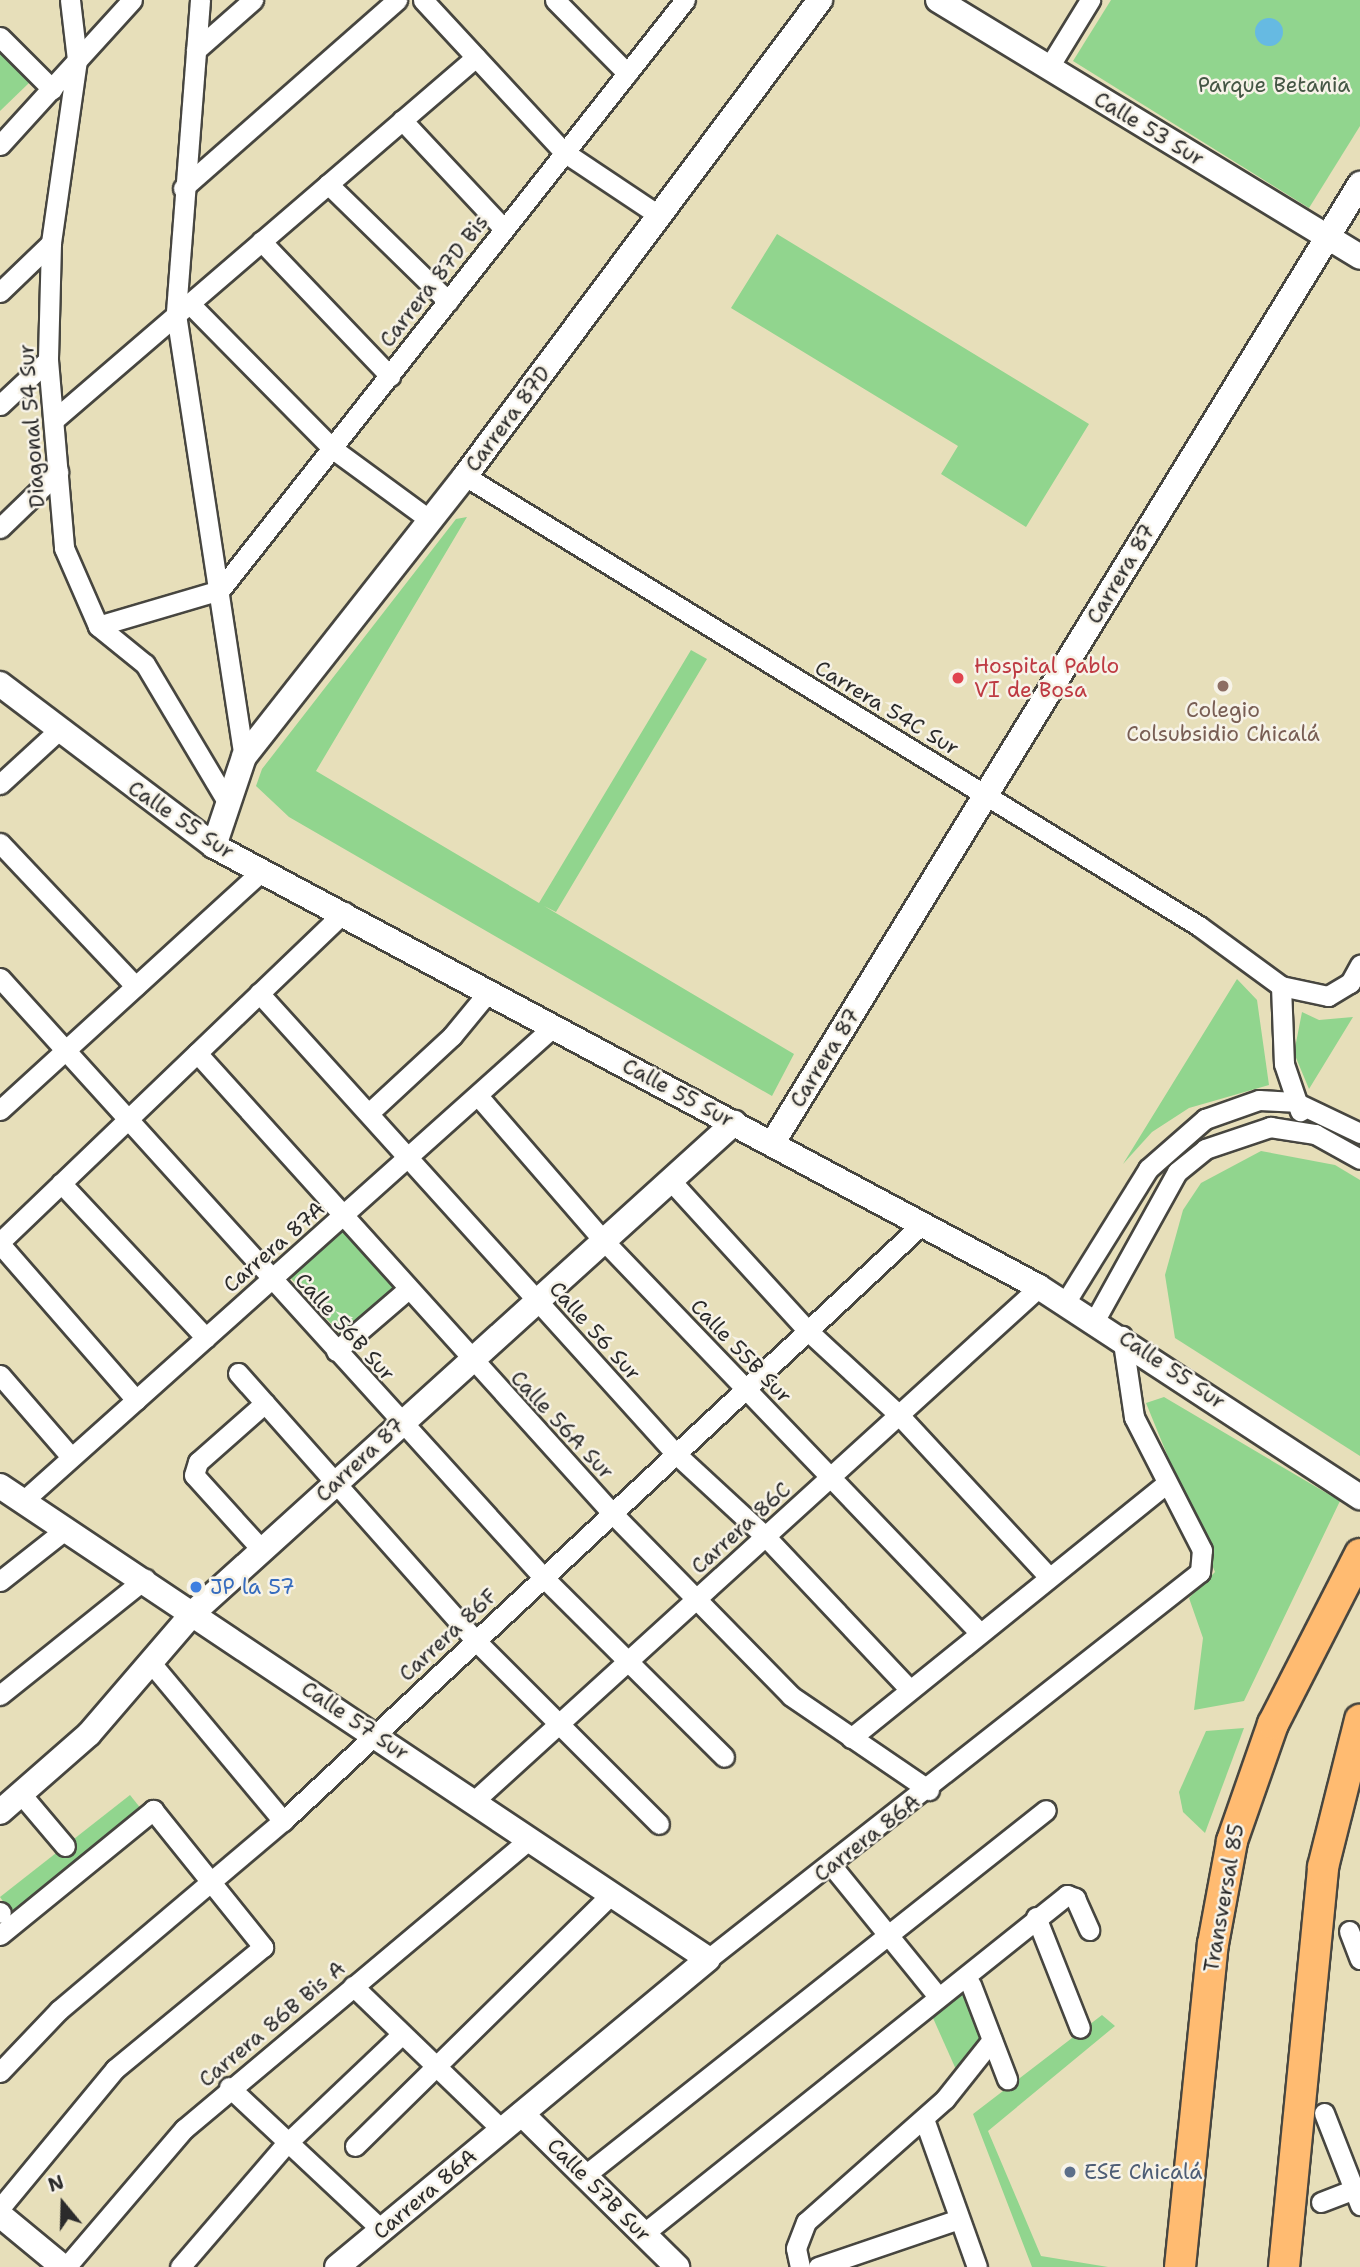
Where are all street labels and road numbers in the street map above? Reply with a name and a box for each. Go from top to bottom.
street label: Calle 53 Sur [1089,86,1209,172]
street label: Carrera 87D Bis [374,210,494,352]
street label: Diagonal 54 Sur [14,343,50,509]
street label: Carrera 87D [460,361,556,477]
street label: Carrera 87 [1081,520,1161,628]
street label: Carrera 54C Sur [810,655,964,761]
street label: Calle 55 Sur [123,775,239,865]
street label: Carrera 87 [785,1004,865,1112]
street label: Calle 55 Sur [618,1053,738,1133]
street label: Carrera 87A [218,1196,330,1298]
street label: Calle 56B Sur [290,1268,400,1386]
street label: Calle 56 Sur [544,1276,646,1386]
street label: Calle 55B Sur [685,1294,797,1408]
street label: Calle 55 Sur [1114,1325,1230,1415]
street label: Calle 56A Sur [505,1365,619,1485]
street label: Carrera 87 [311,1413,409,1507]
street label: Carrera 86C [686,1477,796,1579]
street label: Carrera 86F [394,1583,502,1687]
street label: Calle 57 Sur [297,1676,413,1766]
street label: Carrera 86A [809,1789,925,1887]
street label: Transversal 85 [1199,1822,1249,1974]
street label: Carrera 86B Bis A [194,1956,350,2092]
street label: Calle 57B Sur [542,2133,656,2247]
street label: Carrera 86A [368,2143,482,2245]

